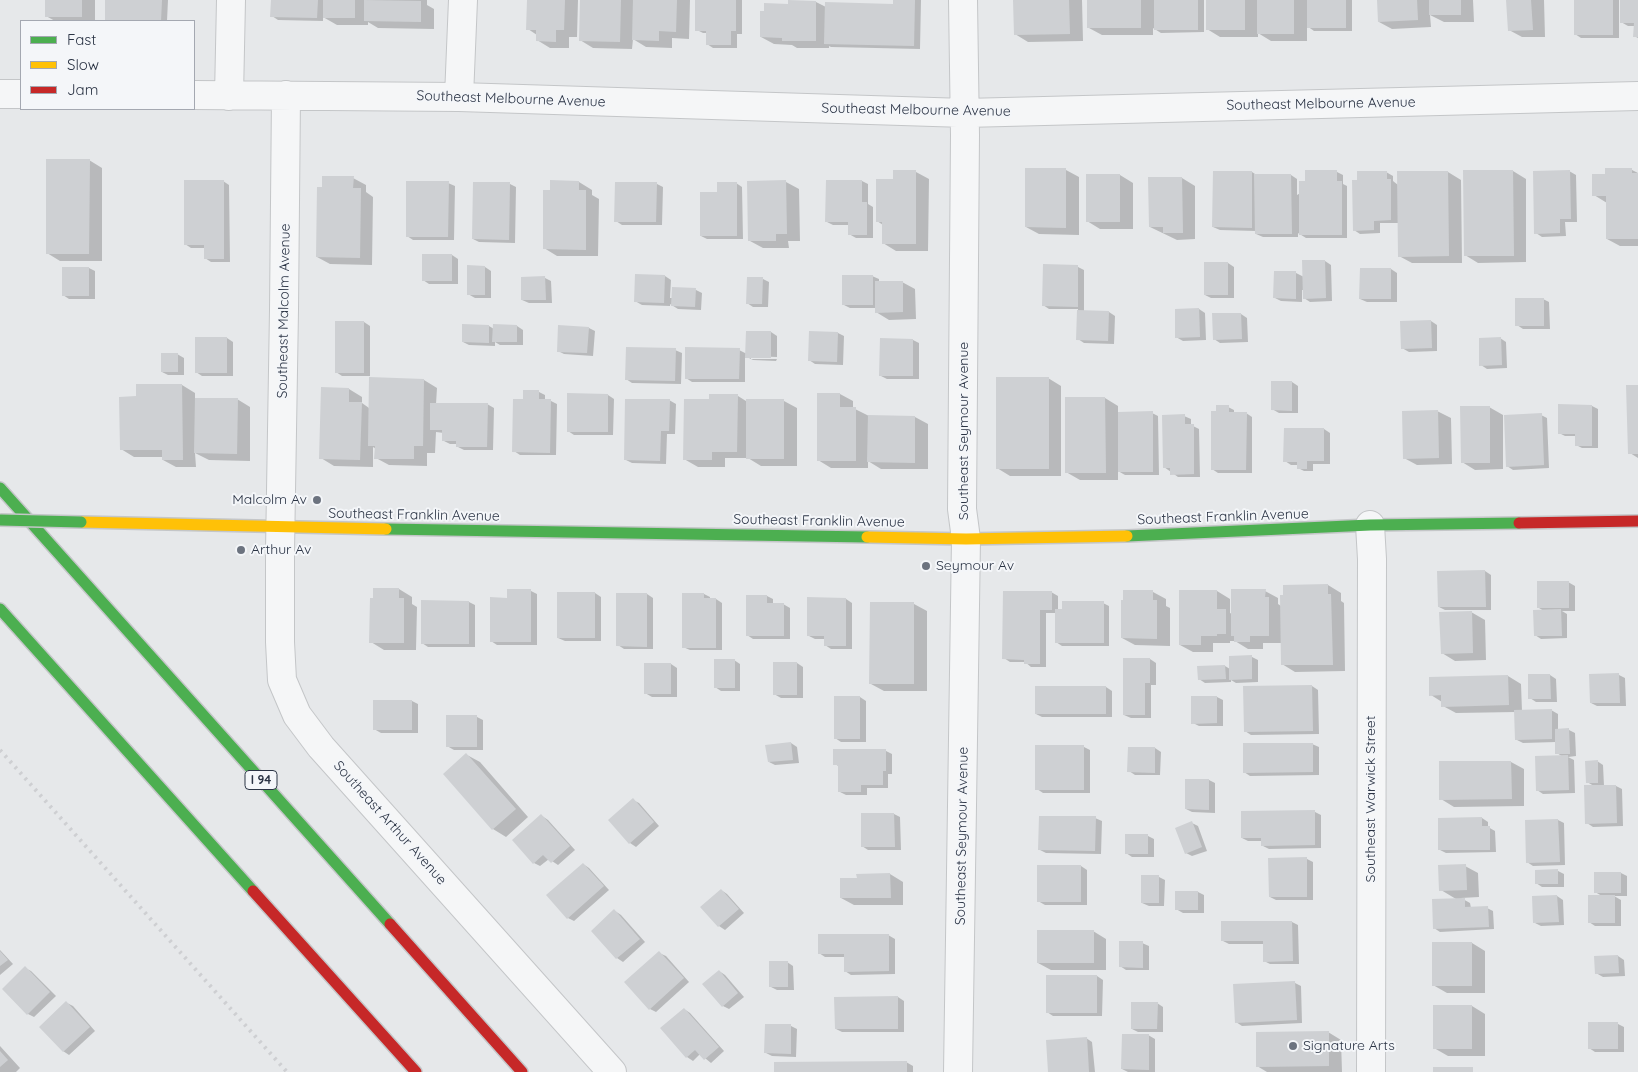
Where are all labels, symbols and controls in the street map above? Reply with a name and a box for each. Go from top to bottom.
legend [20,20,195,110]
text: Fast [67,30,96,49]
text: Slow [67,55,99,74]
text: Jam [67,80,98,99]
street label: Southeast Melbourne Avenue [416,87,606,111]
street label: Southeast Melbourne Avenue [1226,94,1416,114]
street label: Southeast Melbourne Avenue [821,100,1011,120]
street label: Southeast Malcolm Avenue [274,223,294,399]
street label: Southeast Seymour Avenue [956,342,972,520]
place label: Malcolm Av [232,492,307,508]
marker: Malcolm Av [311,494,323,506]
street label: Southeast Franklin Avenue [328,505,500,525]
street label: Southeast Franklin Avenue [1137,506,1309,528]
street label: Southeast Franklin Avenue [733,511,905,531]
place label: Arthur Av [251,542,311,558]
marker: Arthur Av [235,544,247,556]
place label: Seymour Av [936,558,1014,574]
marker: Seymour Av [920,560,932,572]
street label: Southeast Warwick Street [1363,716,1379,882]
street label: Southeast Seymour Avenue [952,747,972,925]
street label: Southeast Arthur Avenue [330,758,450,888]
road number: I 94 [245,770,277,790]
place label: Signature Arts [1303,1038,1395,1054]
marker: Signature Arts [1287,1040,1299,1052]

